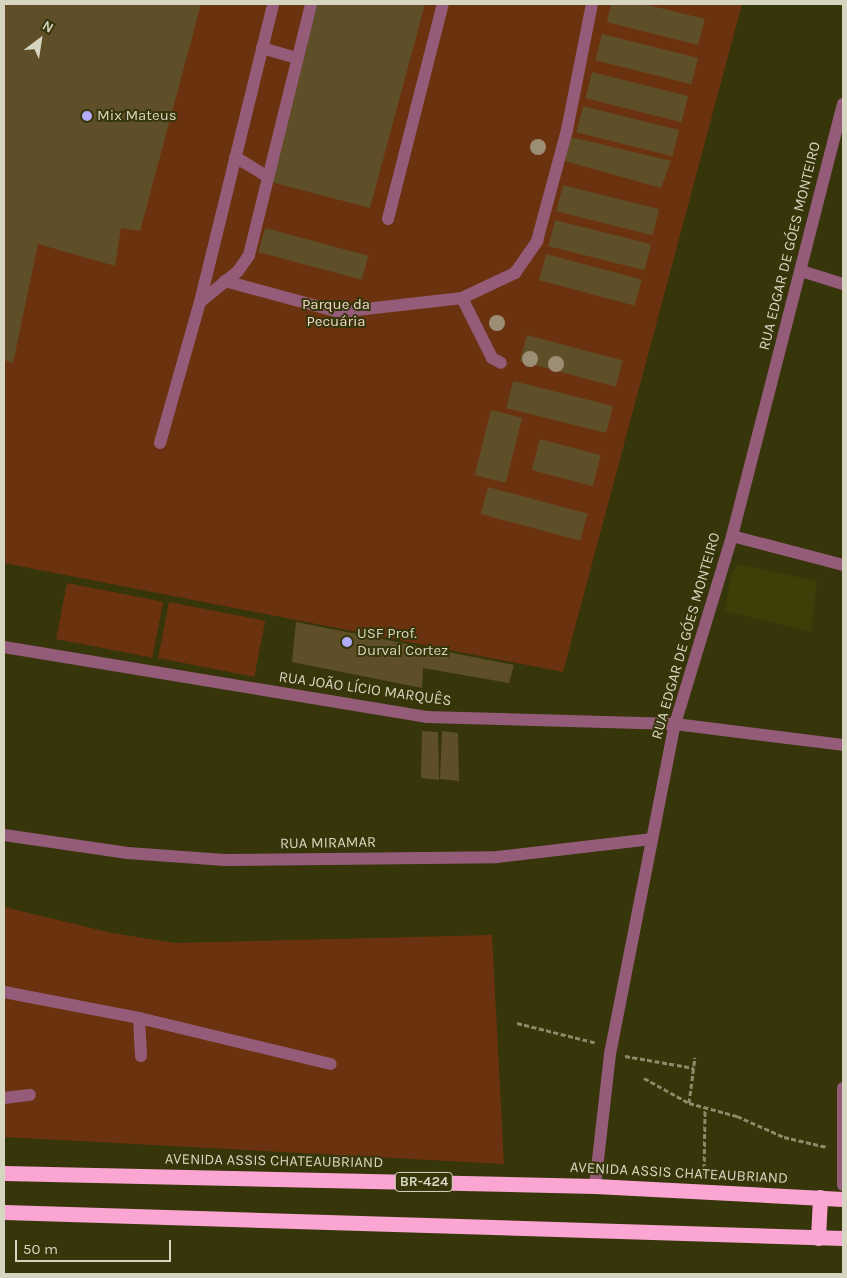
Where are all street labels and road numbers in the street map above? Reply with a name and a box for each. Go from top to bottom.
street label: RUA EDGAR DE GÓES MONTEIRO [755,140,825,352]
street label: RUA EDGAR DE GÓES MONTEIRO [648,530,724,742]
street label: RUA JOÃO LÍCIO MARQUÊS [278,668,452,710]
street label: RUA MIRAMAR [280,833,376,853]
street label: AVENIDA ASSIS CHATEAUBRIAND [165,1150,383,1172]
street label: AVENIDA ASSIS CHATEAUBRIAND [570,1158,788,1188]
road number: BR-424 [394,1170,454,1194]

